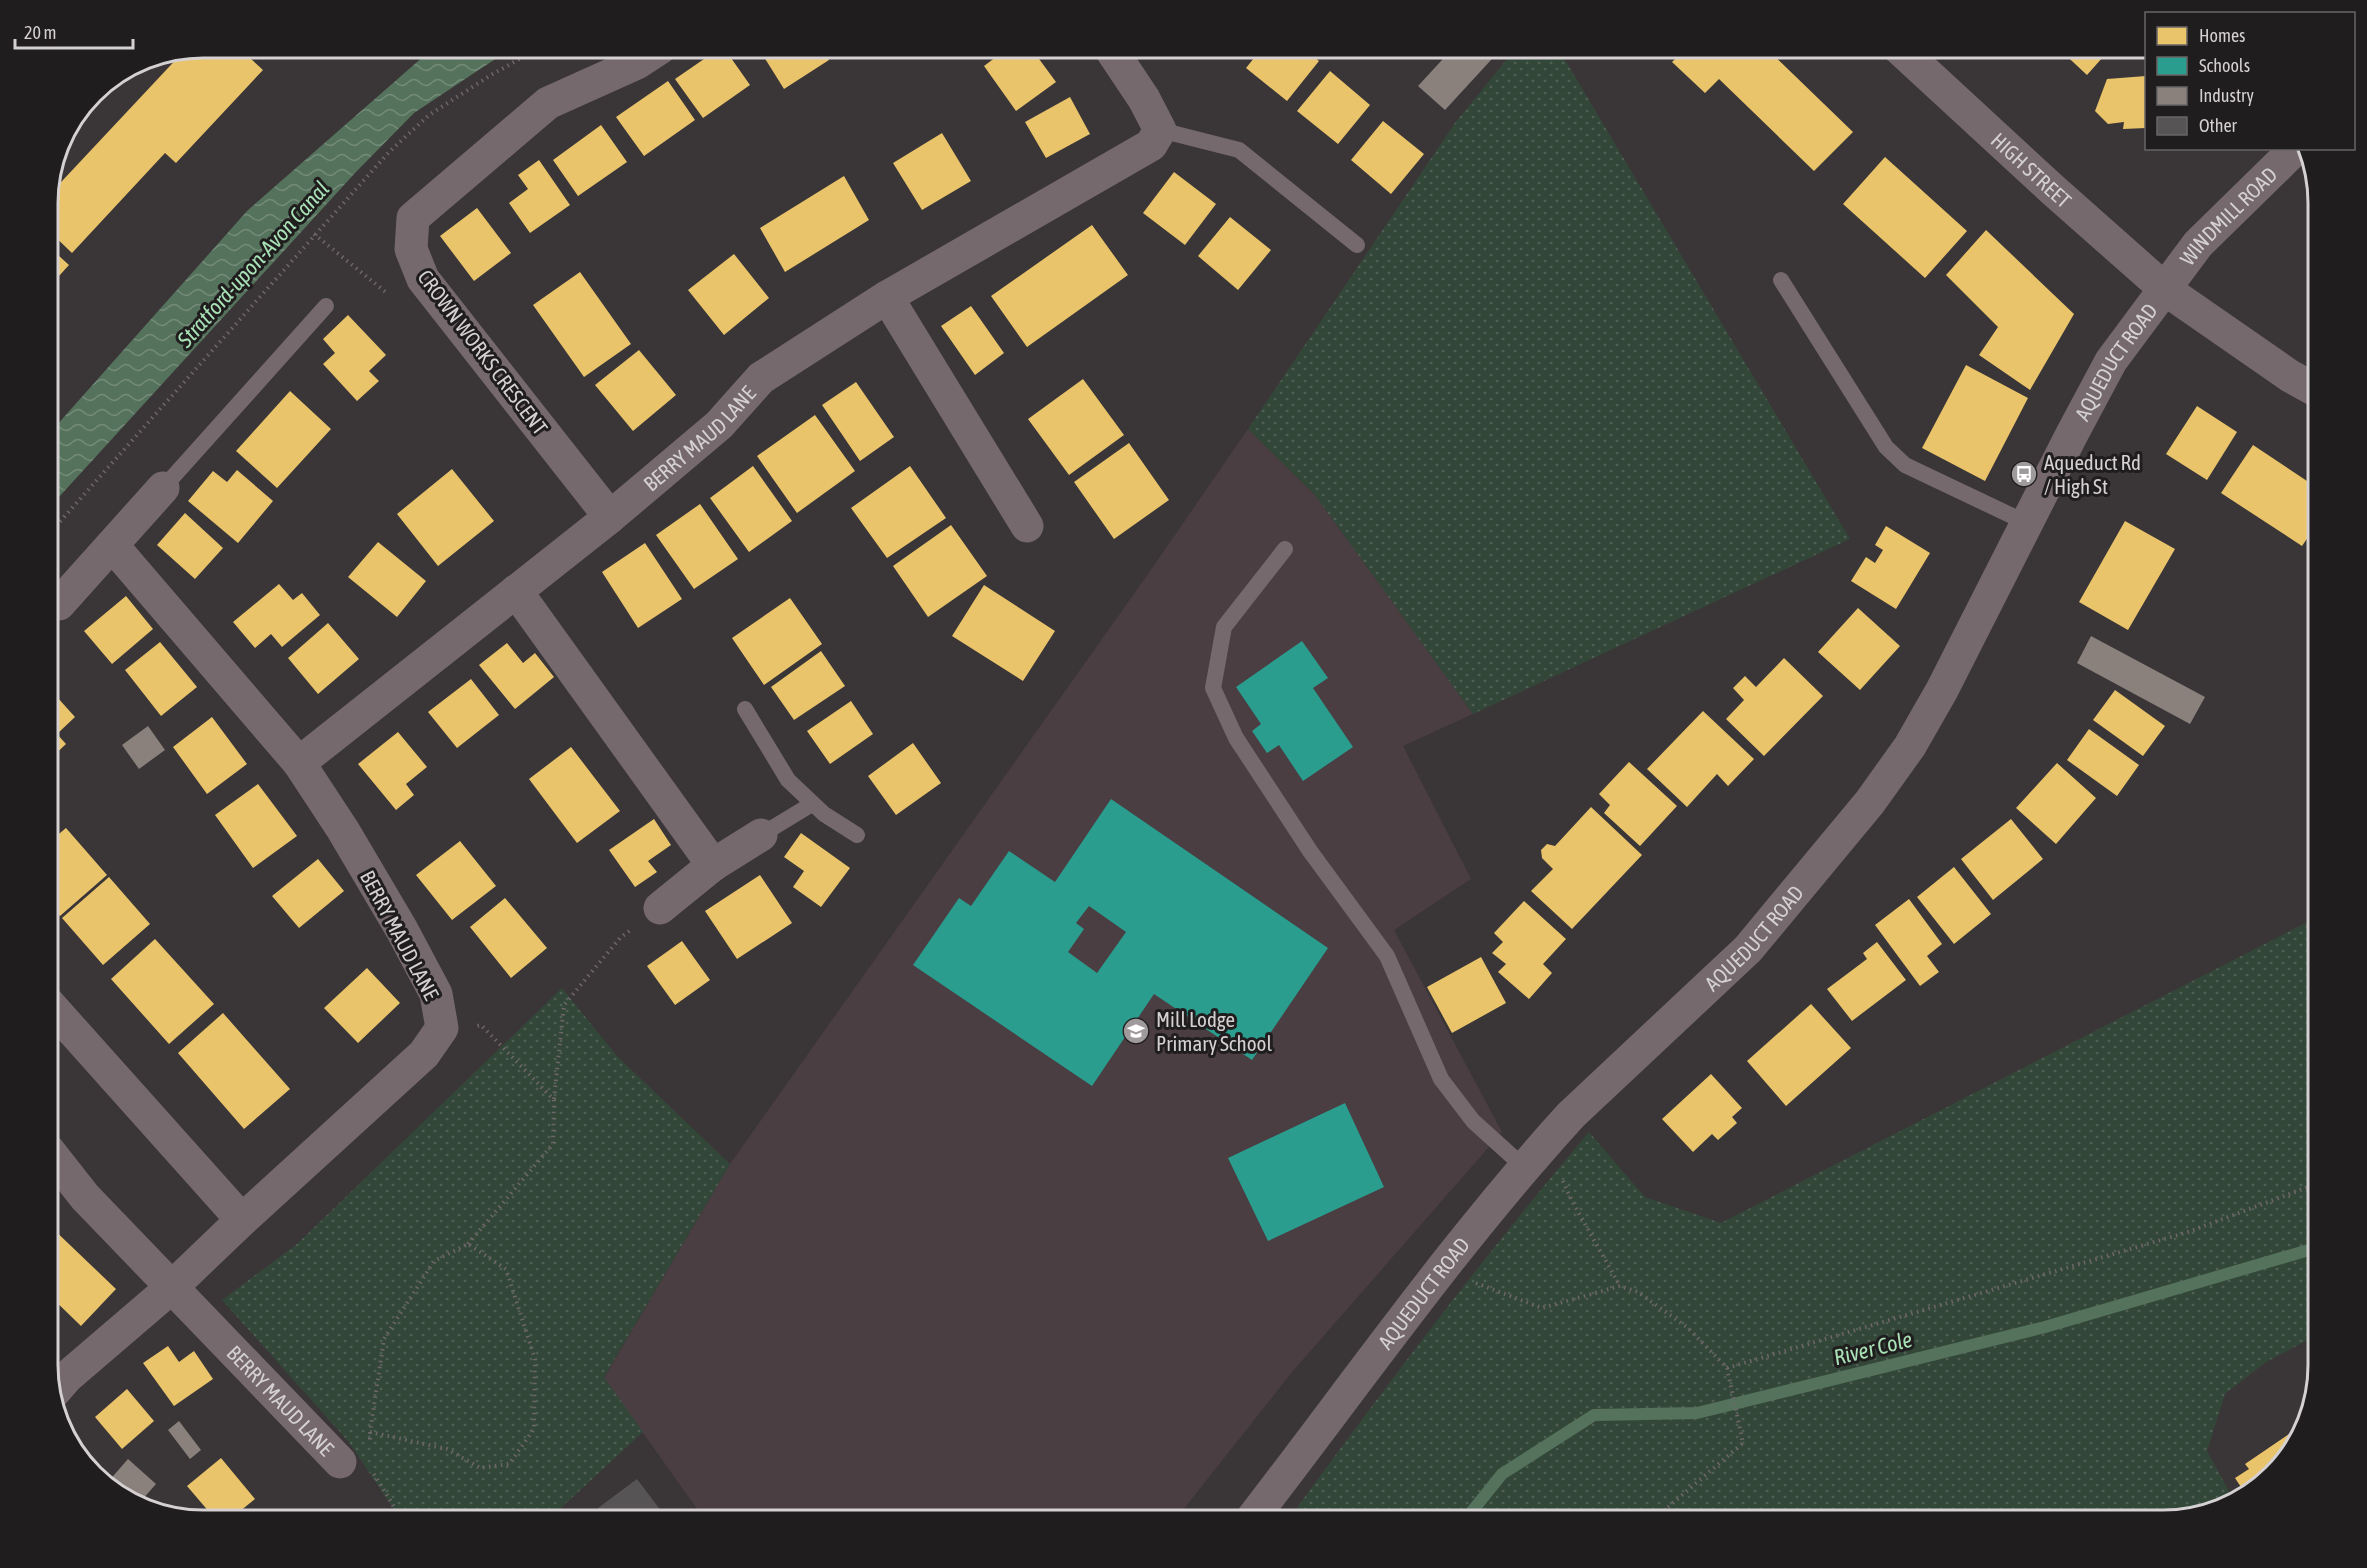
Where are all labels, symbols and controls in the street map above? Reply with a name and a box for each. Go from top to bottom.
scale bar [15,12,134,50]
legend [2145,12,2355,150]
text: 20 m [24,22,56,43]
text: Homes [2199,25,2245,46]
text: Schools [2199,55,2250,76]
text: Industry [2199,85,2254,106]
text: Other [2199,115,2238,136]
street label: HIGH STREET [1987,127,2076,212]
street label: WINDMILL ROAD [2175,162,2281,270]
water label: Stratford-upon-Avon Canal [171,176,334,353]
street label: CROWN WORKS CRESCENT [413,265,553,439]
street label: AQUEDUCT ROAD [2070,299,2162,424]
street label: BERRY MAUD LANE [639,381,760,495]
place label: Aqueduct Rd / High St [2044,450,2141,498]
bus stop icon: Aqueduct Rd / High St [2009,459,2039,489]
street label: BERRY MAUD LANE [356,866,444,1004]
street label: AQUEDUCT ROAD [1700,880,1808,995]
place label: Mill Lodge Primary School [1156,1007,1272,1055]
school or university icon: Mill Lodge Primary School [1121,1016,1151,1046]
street label: AQUEDUCT ROAD [1373,1233,1474,1353]
water label: River Cole [1831,1326,1915,1370]
street label: BERRY MAUD LANE [222,1340,339,1460]

